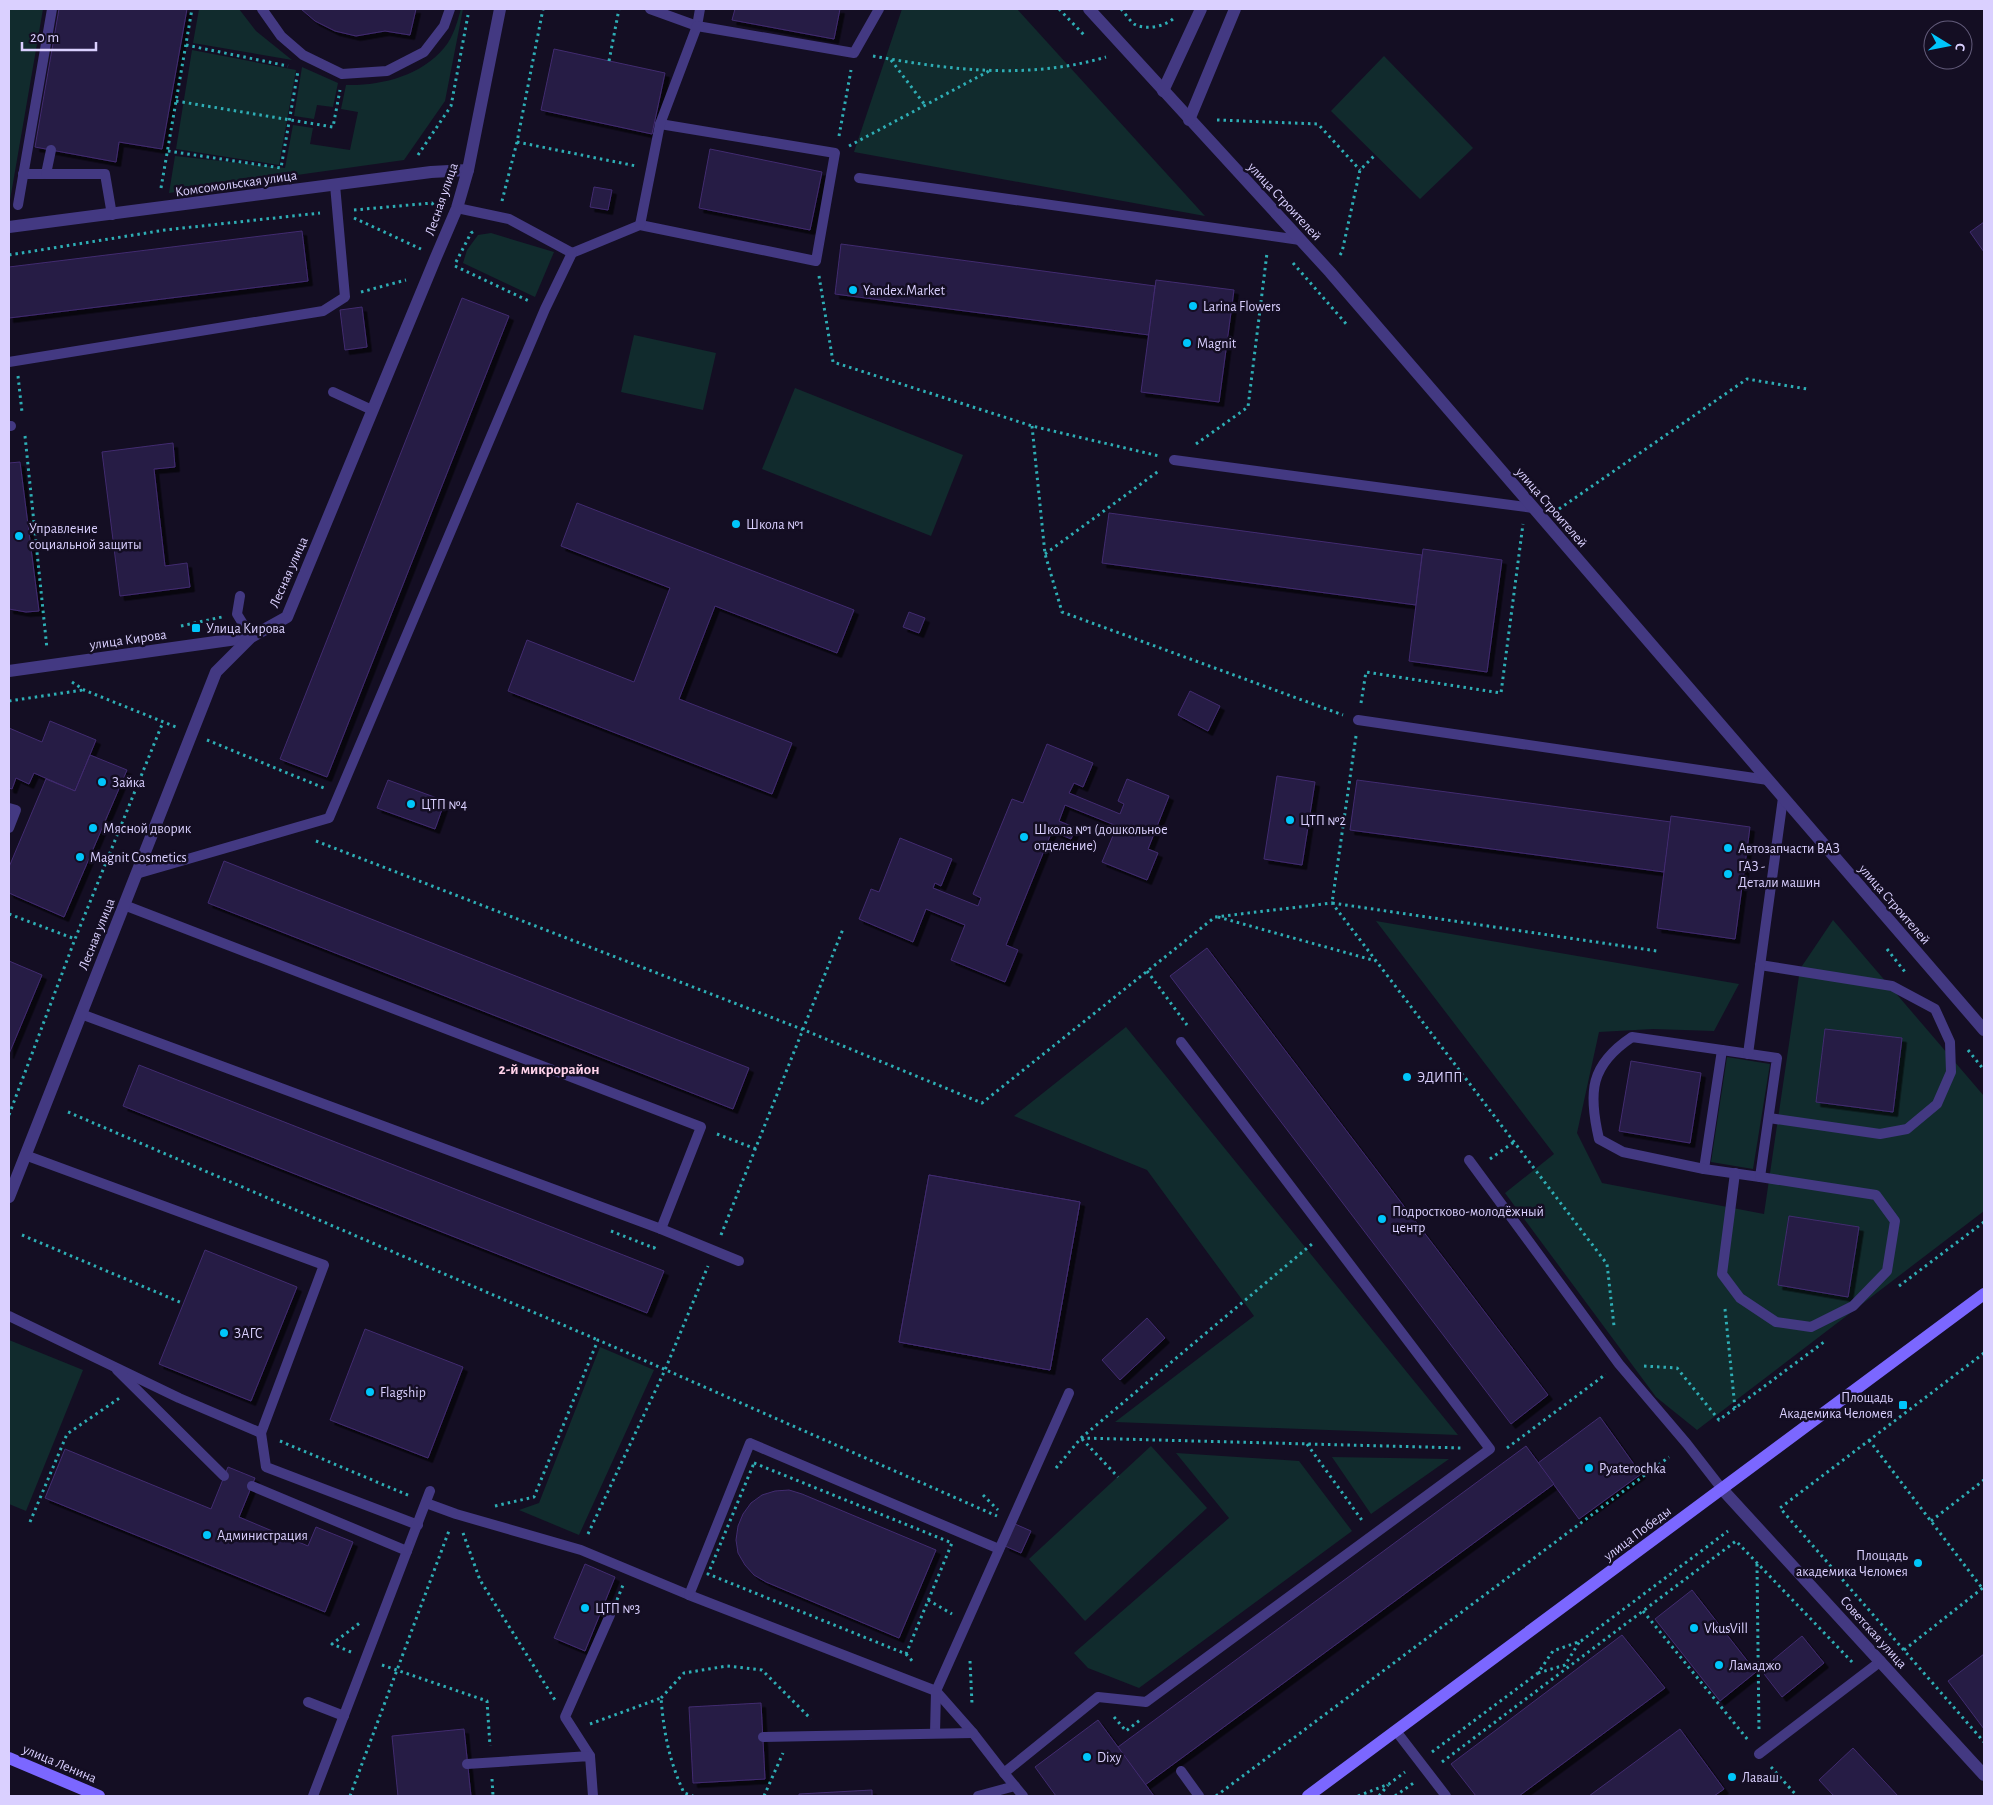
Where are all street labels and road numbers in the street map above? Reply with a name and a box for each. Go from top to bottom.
street label: улица Строителей [1244,159,1324,243]
street label: Лесная улица [423,161,461,237]
street label: Комсомольская улица [174,168,299,199]
street label: улица Строителей [1512,464,1590,550]
street label: Лесная улица [267,534,311,610]
street label: улица Кирова [88,628,168,652]
street label: улица Строителей [1855,861,1933,947]
street label: Лесная улица [76,896,118,972]
street label: улица Победы [1600,1504,1674,1564]
street label: Советская улица [1837,1594,1910,1672]
street label: улица Ленина [20,1742,99,1786]

